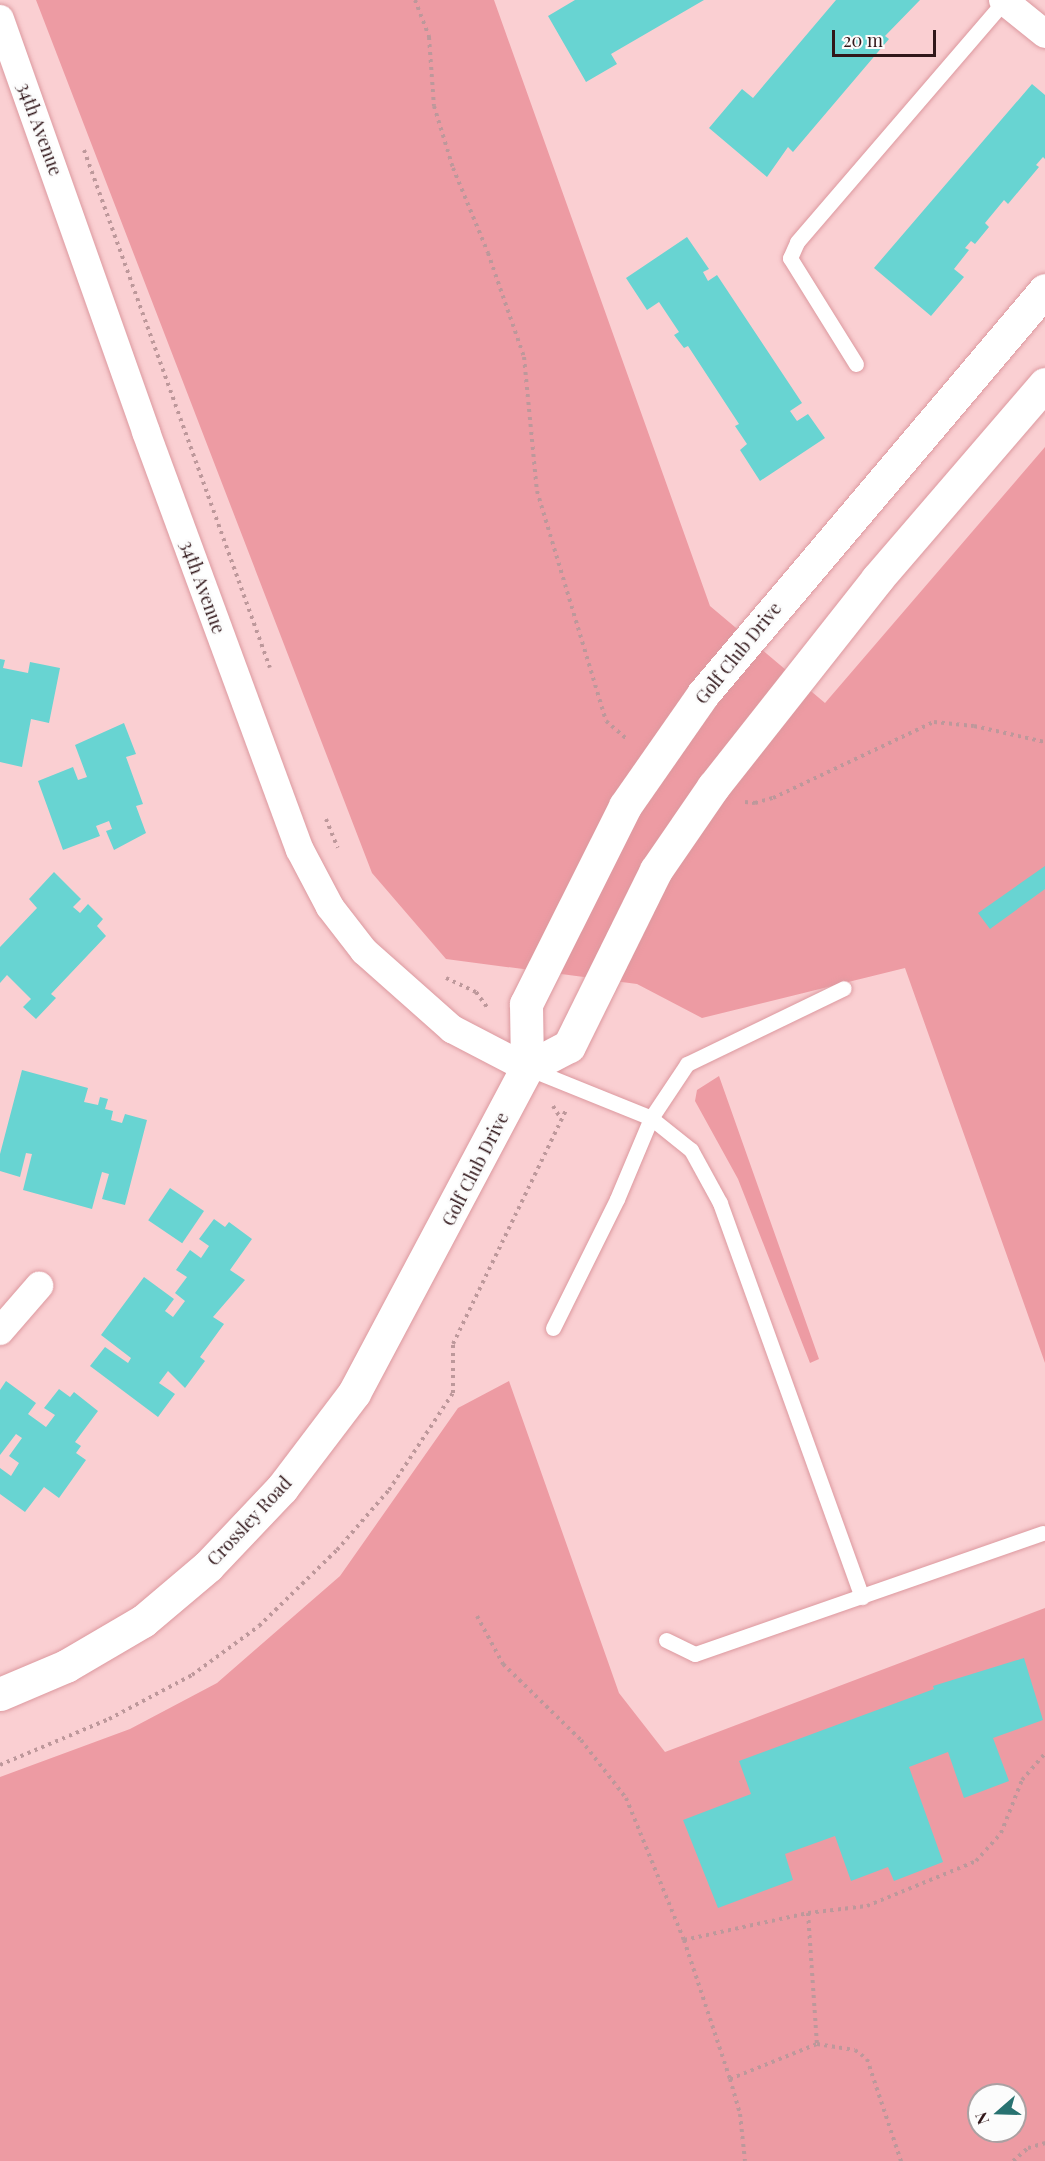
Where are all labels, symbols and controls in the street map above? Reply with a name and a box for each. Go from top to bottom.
scale bar [835,18,938,56]
text: 20 m [843,28,883,52]
street label: 34th Avenue [13,79,67,179]
street label: 34th Avenue [176,537,230,637]
street label: Golf Club Drive [690,598,786,708]
street label: Golf Club Drive [437,1109,513,1229]
street label: Crossley Road [202,1472,296,1570]
north arrow [967,2083,1027,2143]
text: N [970,2110,993,2128]

